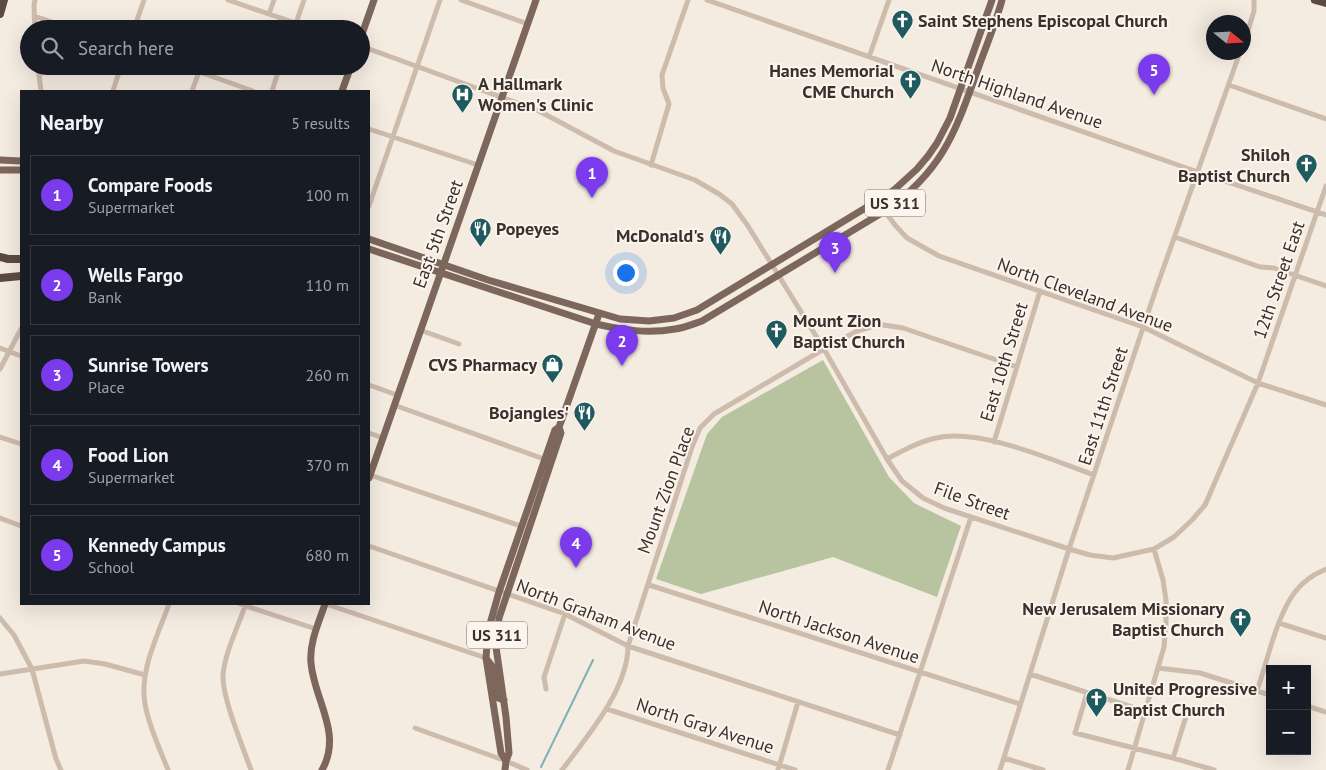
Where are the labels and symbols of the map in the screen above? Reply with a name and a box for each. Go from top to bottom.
church icon: Saint Stephens Episcopal Church [890,9,914,40]
place label: Saint Stephens Episcopal Church [918,9,1168,32]
north arrow [1206,15,1251,60]
street label: North Highland Avenue [928,53,1106,134]
pin: 5 [1138,54,1170,95]
place label: Hanes Memorial CME Church [769,59,895,103]
church icon: Hanes Memorial CME Church [898,69,922,100]
place label: A Hallmark Women's Clinic [478,72,594,116]
hospital icon: A Hallmark Women's Clinic [450,82,474,113]
place label: Shiloh Baptist Church [1178,143,1290,187]
church icon: Shiloh Baptist Church [1294,153,1318,184]
pin: 1 [576,157,608,198]
street label: East 5th Street [407,177,468,291]
road number: US 311 [865,190,925,217]
restaurant icon: Popeyes [468,217,492,248]
place label: Popeyes [496,217,560,240]
street label: 12th Street East [1248,218,1309,342]
place label: McDonald's [616,224,704,247]
restaurant icon: McDonald's [708,224,732,255]
pin: 3 [819,232,851,273]
street label: North Cleveland Avenue [994,252,1176,337]
your location [613,260,639,286]
street label: East 10th Street [974,299,1033,424]
place label: Mount Zion Baptist Church [793,309,905,353]
church icon: Mount Zion Baptist Church [765,319,789,350]
pin: 2 [606,325,638,366]
street label: East 11th Street [1073,344,1133,468]
place label: CVS Pharmacy [428,353,537,376]
shop icon: CVS Pharmacy [541,353,565,384]
place label: Bojangles' [489,401,569,424]
restaurant icon: Bojangles' [573,401,597,432]
street label: Mount Zion Place [632,423,699,557]
street label: File Street [931,476,1013,525]
pin: 4 [560,527,592,568]
street label: North Graham Avenue [513,574,679,656]
street label: North Jackson Avenue [756,595,922,668]
place label: New Jerusalem Missionary Baptist Church [1022,597,1224,641]
church icon: New Jerusalem Missionary Baptist Church [1228,607,1252,638]
road number: US 311 [467,622,527,648]
place label: United Progressive Baptist Church [1113,677,1257,721]
church icon: United Progressive Baptist Church [1085,687,1109,718]
street label: North Gray Avenue [633,692,777,759]

